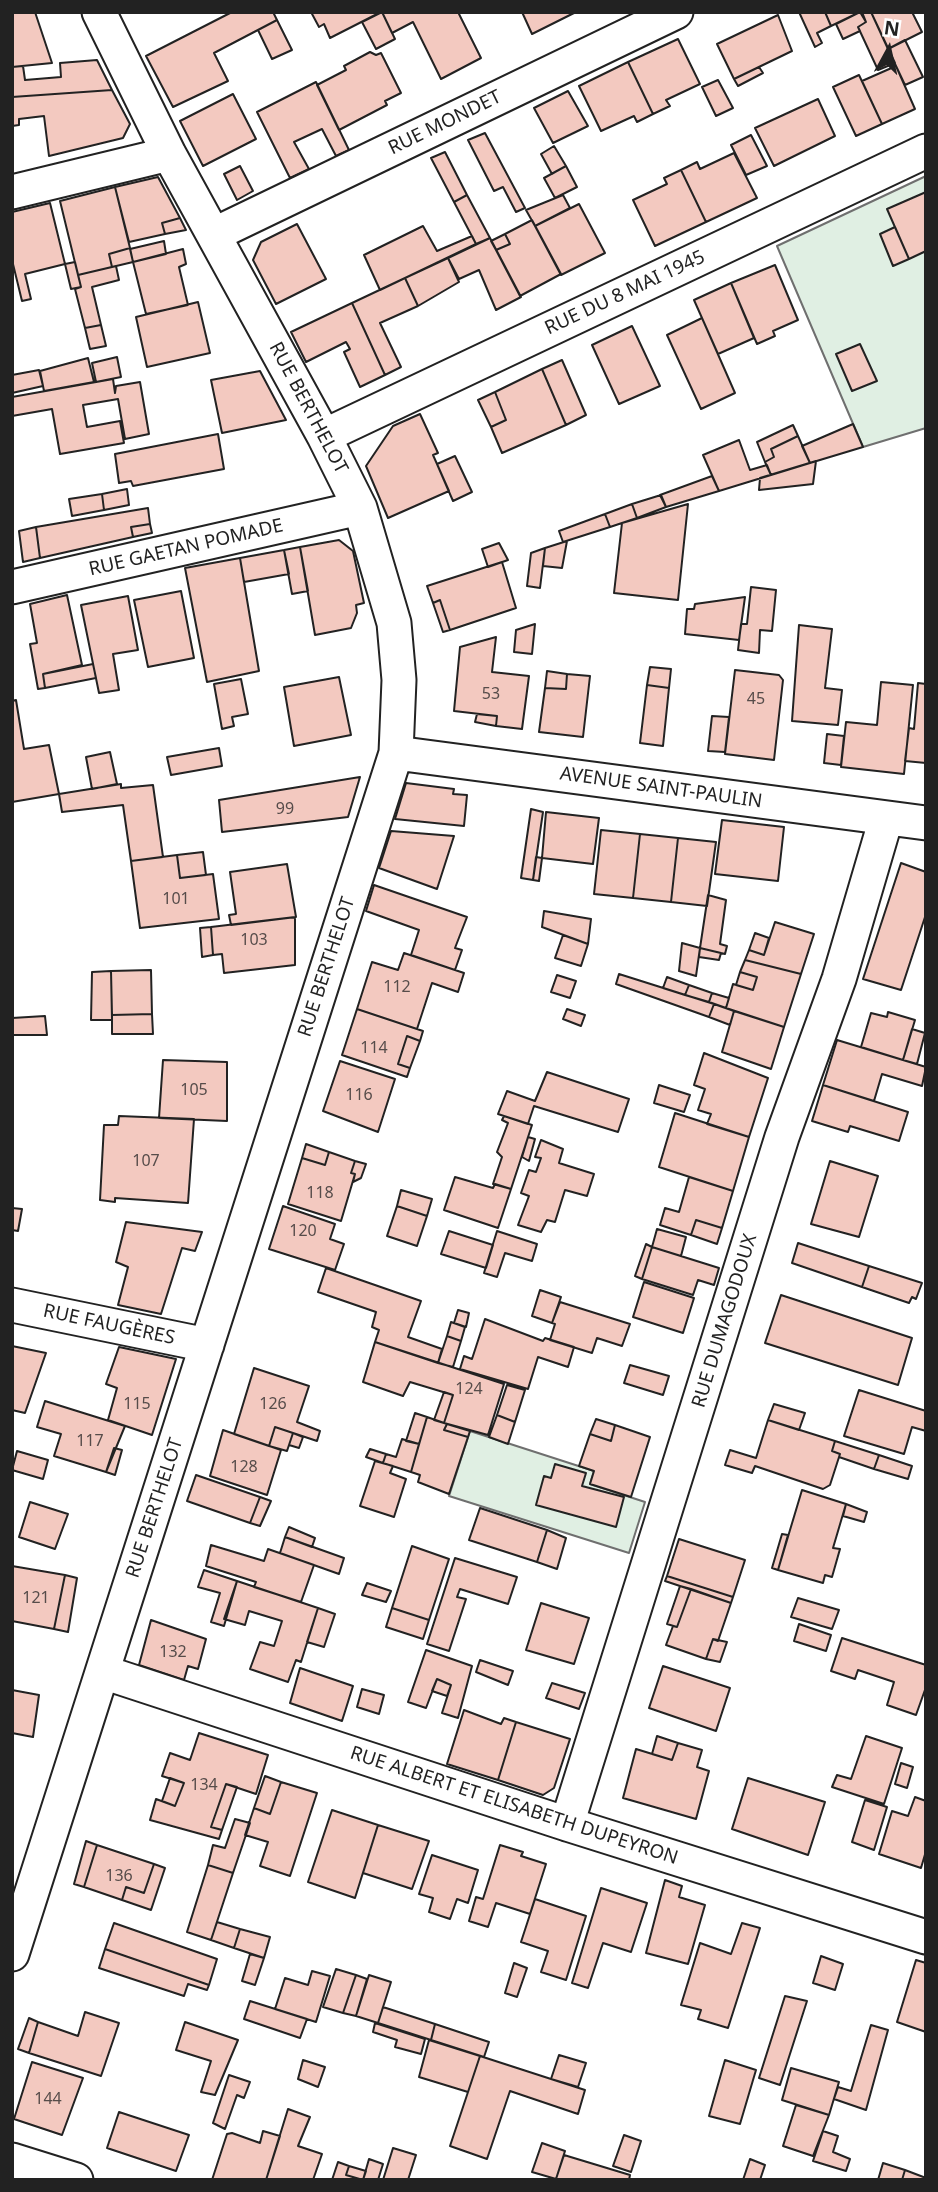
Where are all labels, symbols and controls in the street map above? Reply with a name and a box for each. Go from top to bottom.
north arrow [854,14,924,84]
text: N [882,14,901,42]
street label: RUE MONDET [385,86,505,160]
street label: RUE DU 8 MAI 1945 [541,246,709,340]
street label: RUE BERTHELOT [264,338,352,478]
street label: RUE GAETAN POMADE [87,515,285,581]
house number: 53 [482,684,500,704]
house number: 45 [747,689,765,709]
street label: AVENUE SAINT-PAULIN [558,763,764,813]
house number: 99 [276,799,294,819]
house number: 101 [162,889,190,909]
street label: RUE BERTHELOT [294,894,360,1040]
house number: 103 [240,930,268,950]
house number: 112 [383,977,411,997]
house number: 114 [360,1038,388,1058]
house number: 105 [180,1080,208,1100]
house number: 116 [345,1085,373,1105]
house number: 107 [132,1151,160,1171]
house number: 118 [306,1183,334,1203]
house number: 120 [289,1221,317,1241]
street label: RUE DUMAGODOUX [688,1231,762,1411]
street label: RUE FAUGÈRES [41,1300,177,1350]
house number: 124 [455,1379,483,1399]
house number: 115 [123,1394,151,1414]
house number: 126 [259,1394,287,1414]
house number: 117 [76,1431,104,1451]
street label: RUE BERTHELOT [122,1435,188,1581]
house number: 128 [230,1457,258,1477]
house number: 121 [22,1588,50,1608]
house number: 132 [159,1642,187,1662]
street label: RUE ALBERT ET ELISABETH DUPEYRON [347,1742,681,1870]
house number: 134 [190,1775,218,1795]
house number: 136 [105,1866,133,1886]
house number: 144 [34,2089,62,2109]

